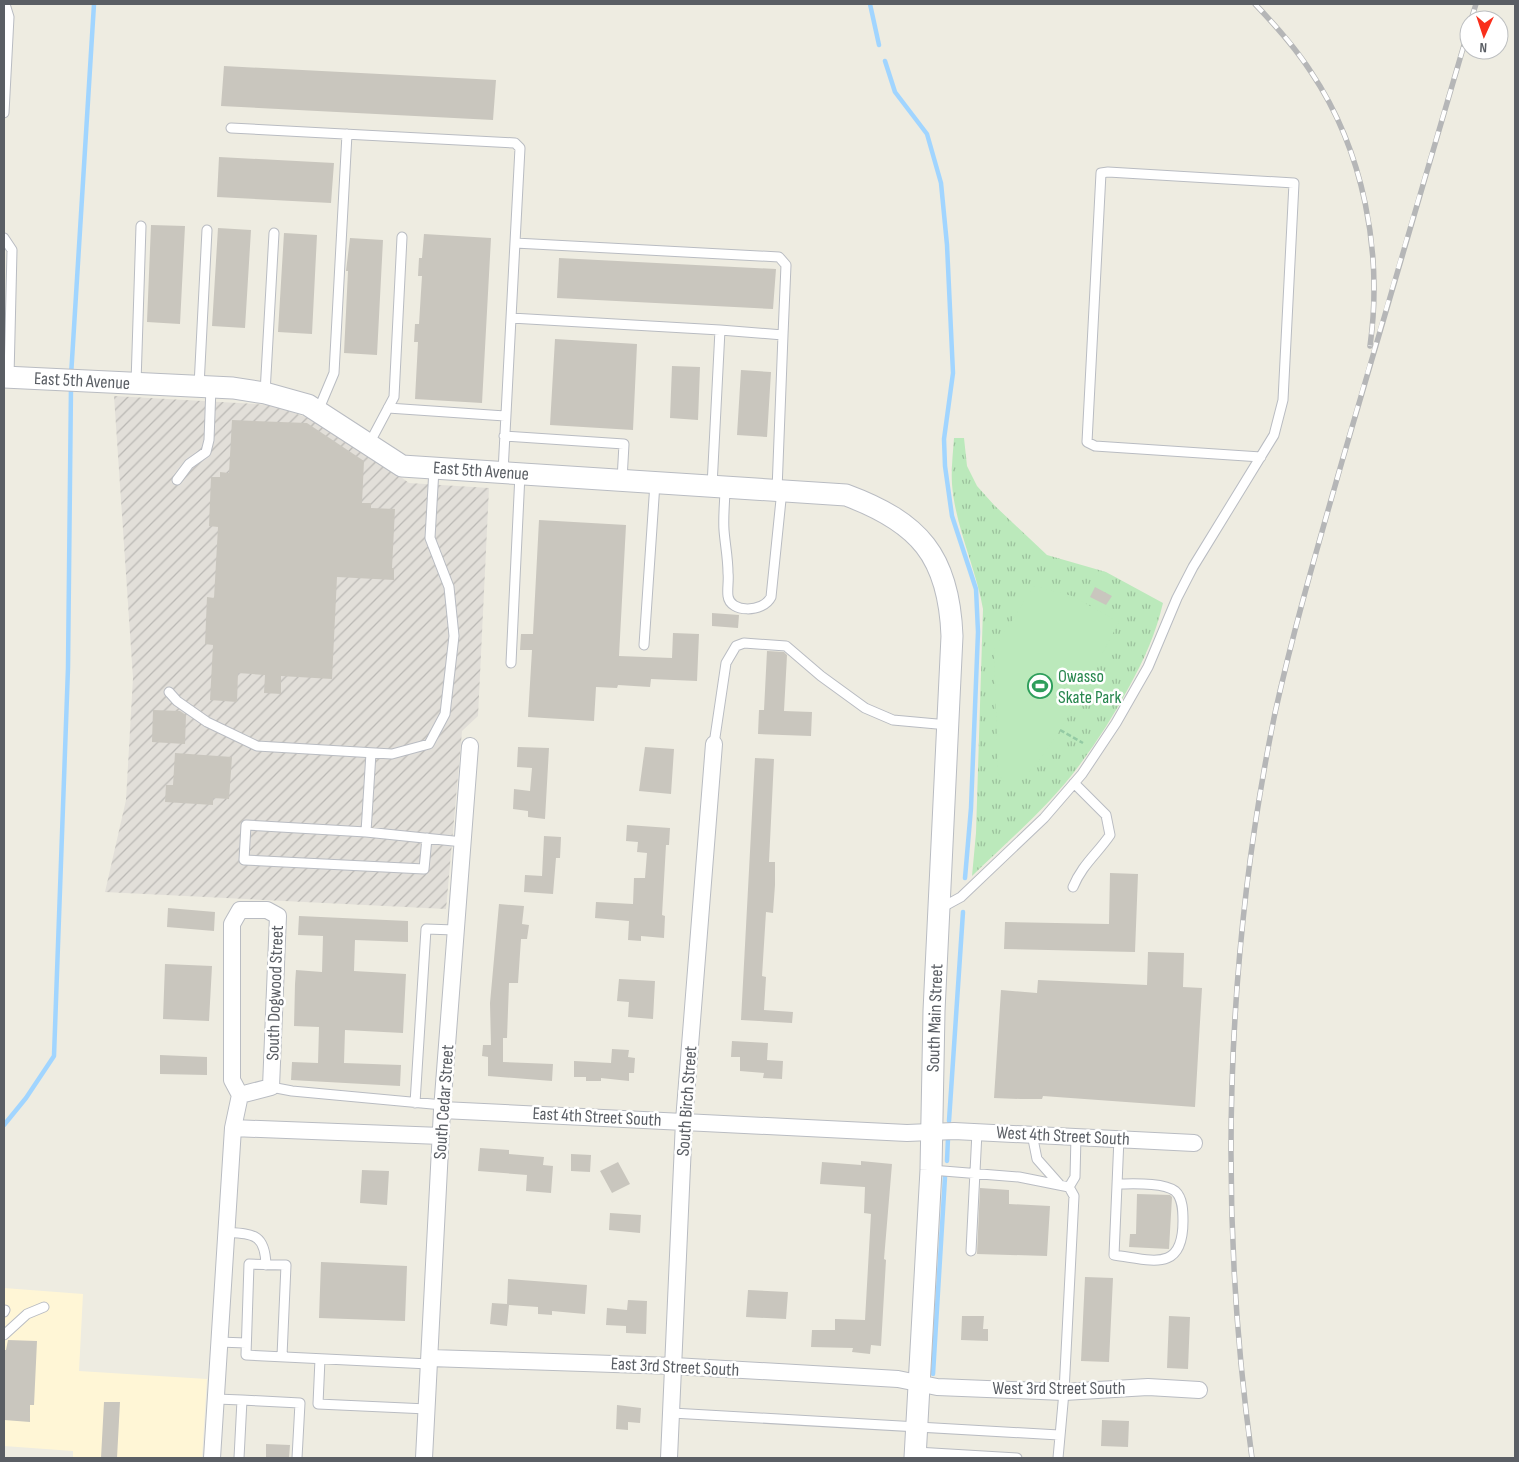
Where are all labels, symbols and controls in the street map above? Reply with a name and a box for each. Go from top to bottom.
north arrow [1459,10,1509,60]
text: N [1479,39,1488,56]
street label: East 5th Avenue [33,368,131,394]
street label: East 5th Avenue [432,457,530,485]
place label: Owasso Skate Park [1058,666,1121,708]
sports icon: Owasso Skate Park [1027,673,1053,699]
street label: South Dogwood Street [262,924,288,1061]
street label: South Main Street [923,963,947,1072]
street label: South Cedar Street [430,1043,459,1160]
street label: South Birch Street [673,1045,701,1157]
street label: East 4th Street South [532,1103,662,1131]
street label: West 4th Street South [996,1122,1130,1150]
street label: East 3rd Street South [610,1353,740,1381]
street label: West 3rd Street South [993,1378,1125,1399]

